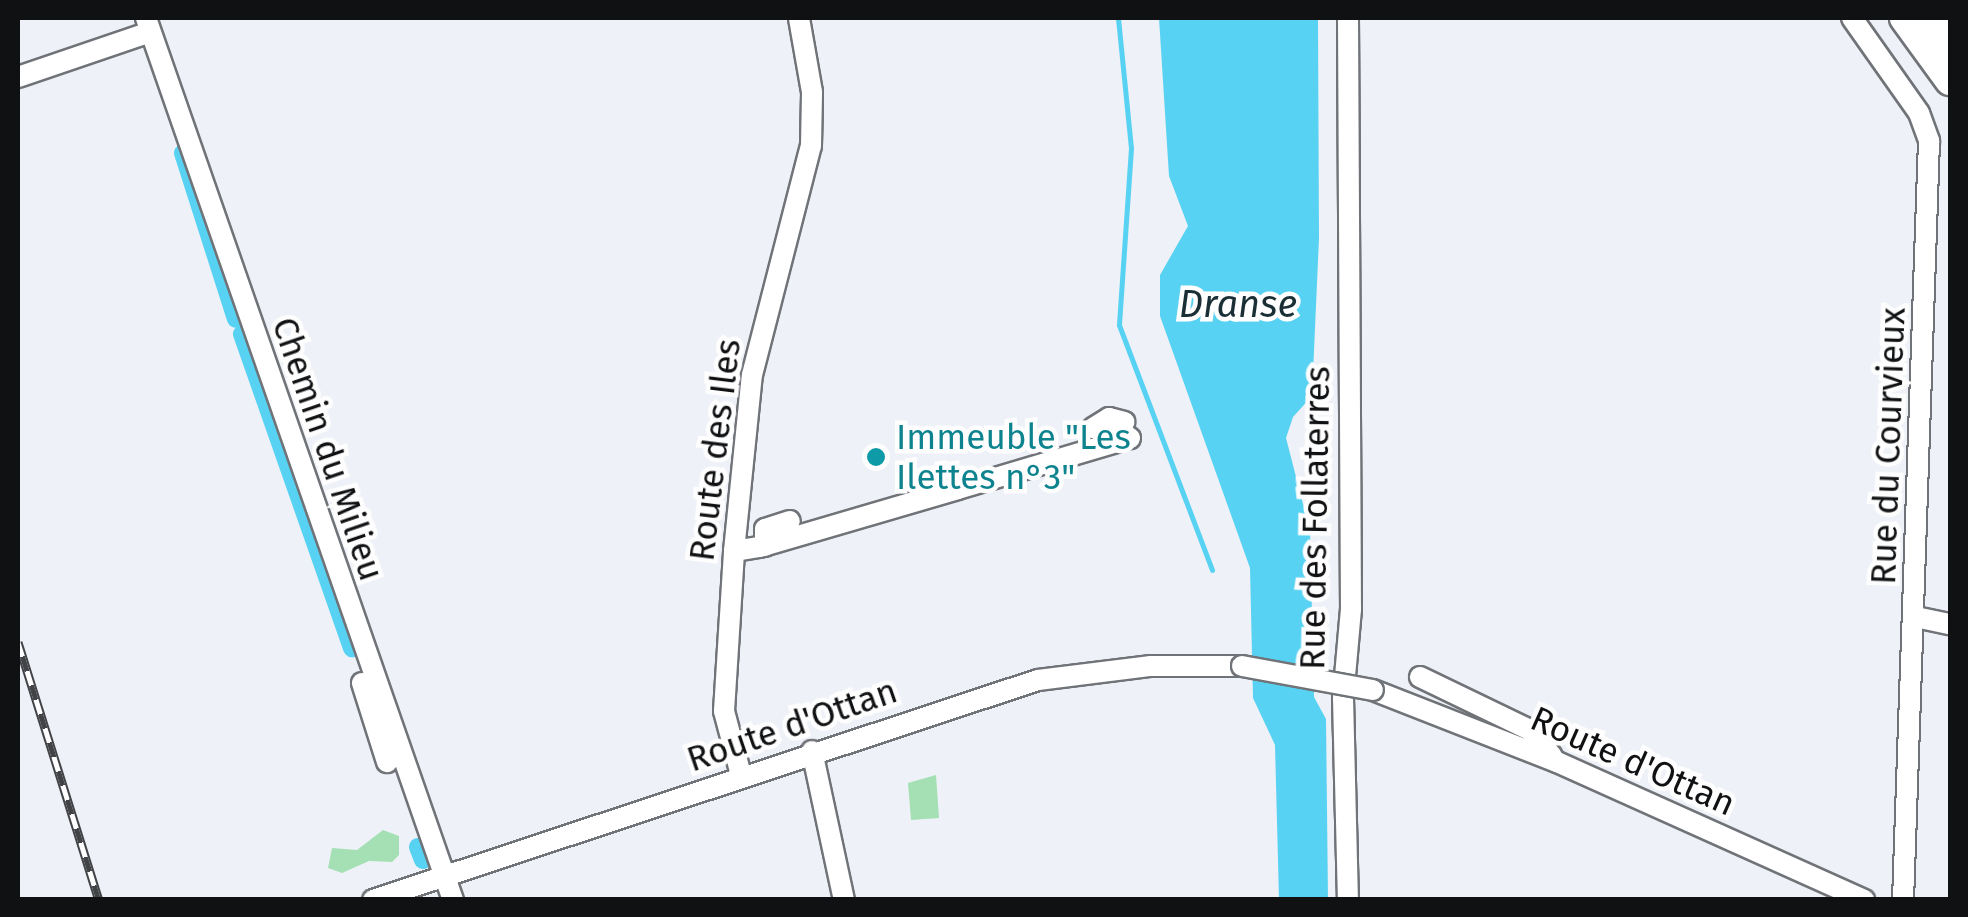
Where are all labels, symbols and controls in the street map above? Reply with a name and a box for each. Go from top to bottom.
water label: Dranse [1179,282,1297,328]
street label: Rue du Courvieux [1862,307,1914,585]
street label: Chemin du Milieu [263,312,393,586]
street label: Route des Iles [681,337,749,563]
street label: Rue des Follaterres [1291,366,1339,670]
place label: Immeuble "Les Ilettes n°3" [896,416,1131,498]
marker: Immeuble "Les Ilettes n°3" [865,446,887,468]
street label: Route d'Ottan [681,669,903,781]
street label: Route d'Ottan [1524,697,1742,825]

